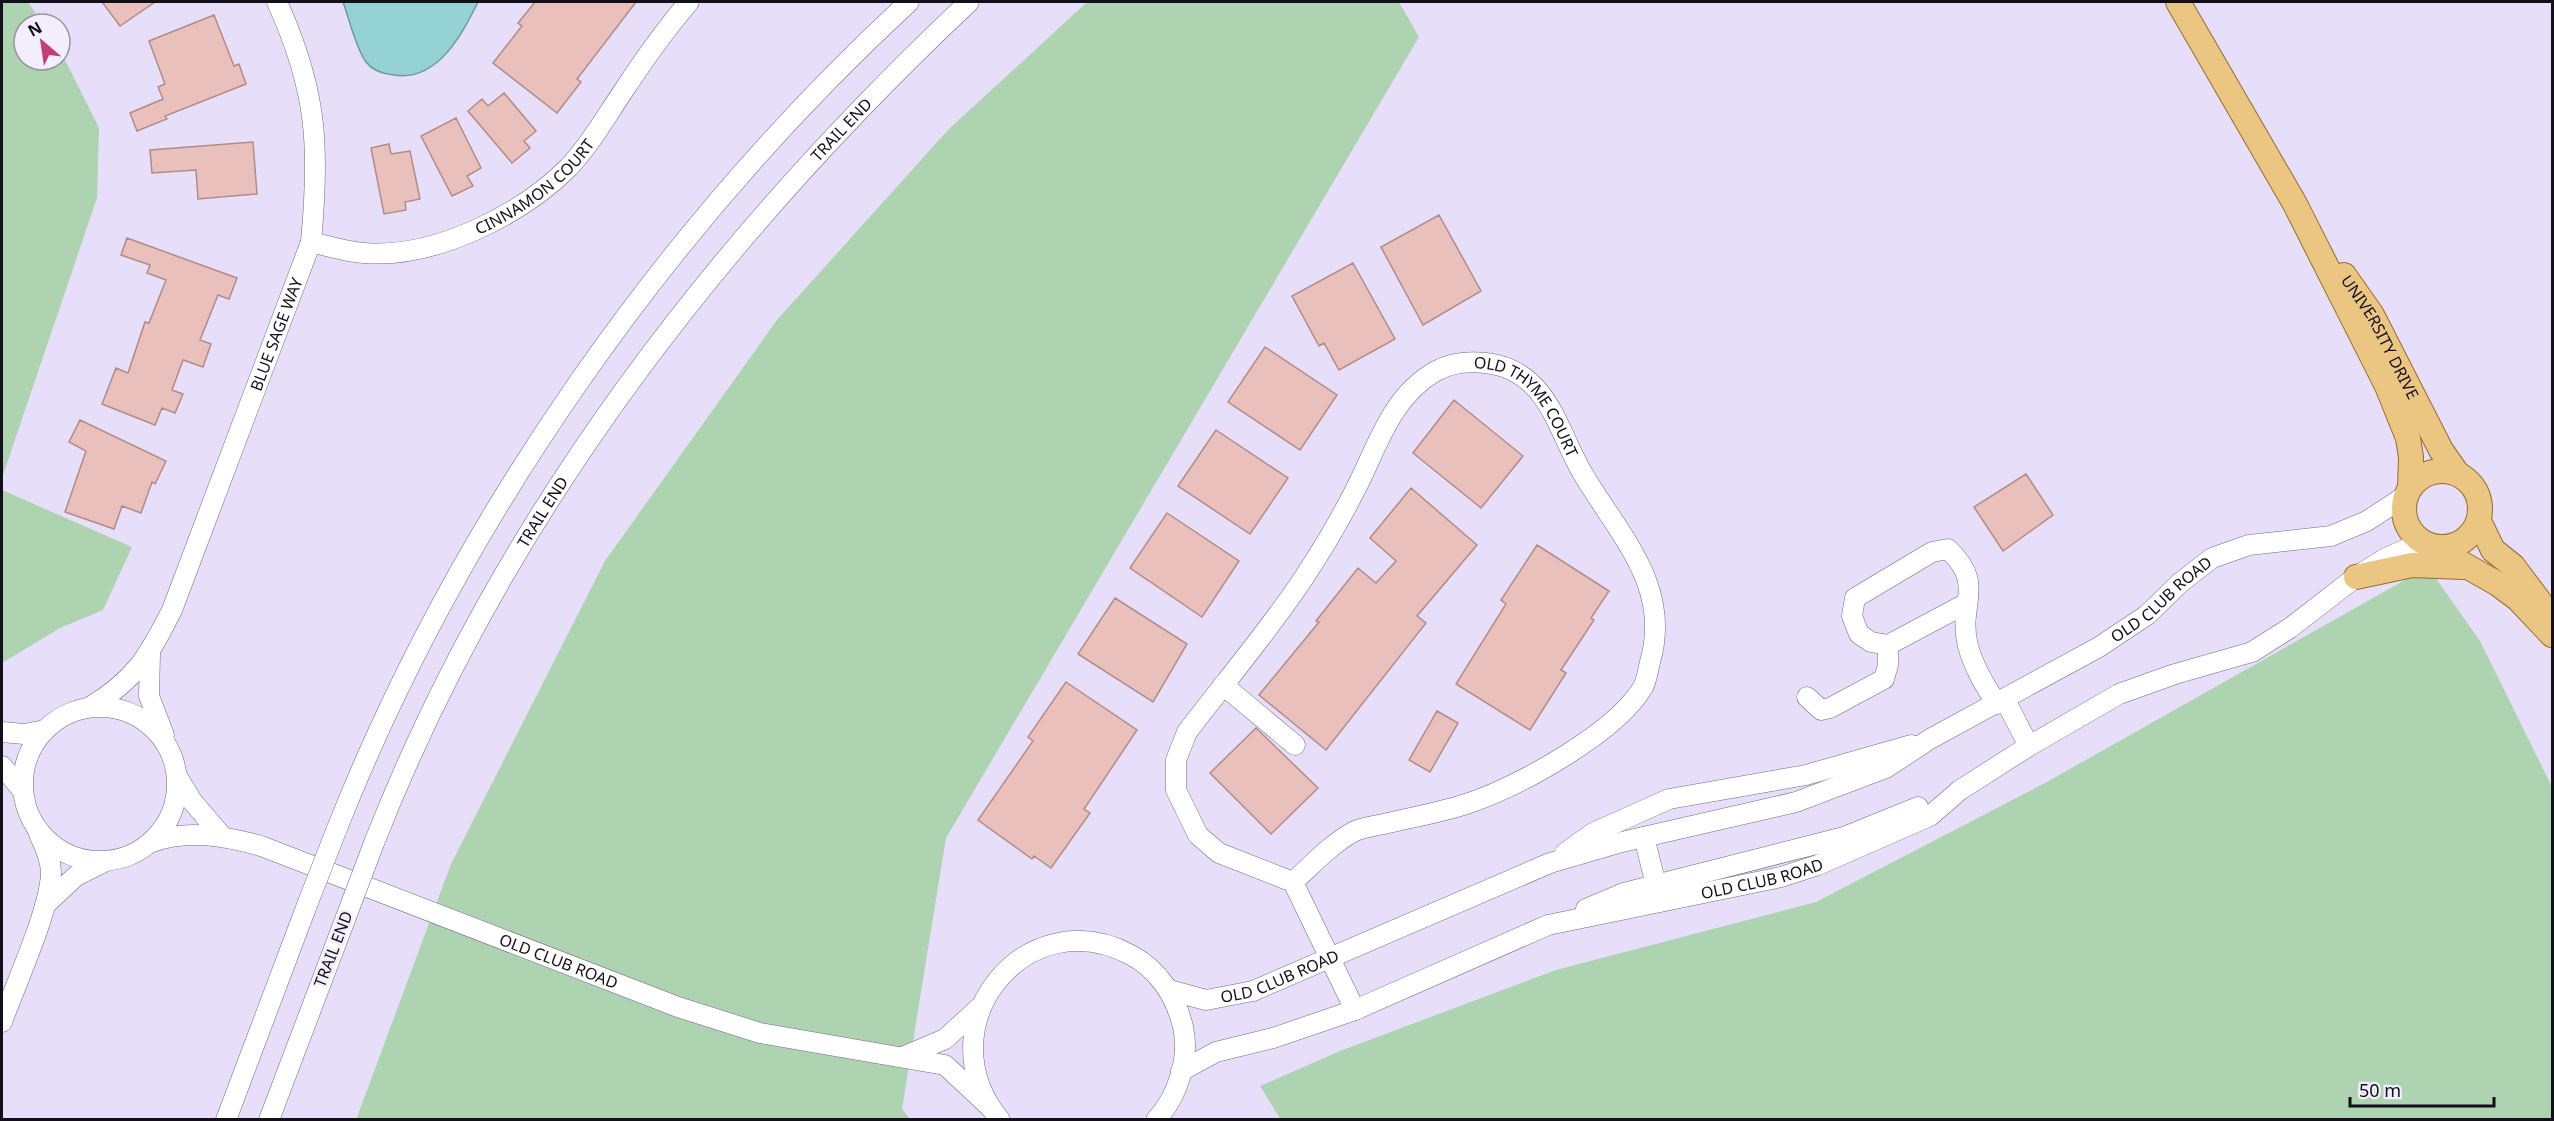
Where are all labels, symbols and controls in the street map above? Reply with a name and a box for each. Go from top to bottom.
north arrow [12,12,72,72]
text: N [24,16,46,42]
street label: TRAIL END [806,93,877,166]
street label: CINNAMON COURT [471,134,599,240]
street label: UNIVERSITY DRIVE [2336,270,2424,403]
street label: BLUE SAGE WAY [245,274,308,394]
street label: OLD THYME COURT [1473,351,1583,461]
street label: TRAIL END [512,472,573,552]
street label: OLD CLUB ROAD [2106,551,2216,647]
street label: OLD CLUB ROAD [1699,853,1826,904]
street label: TRAIL END [308,908,358,990]
street label: OLD CLUB ROAD [496,928,621,994]
street label: OLD CLUB ROAD [1219,944,1342,1008]
scale bar [2350,1070,2494,1108]
text: 50 m [2359,1078,2401,1102]

